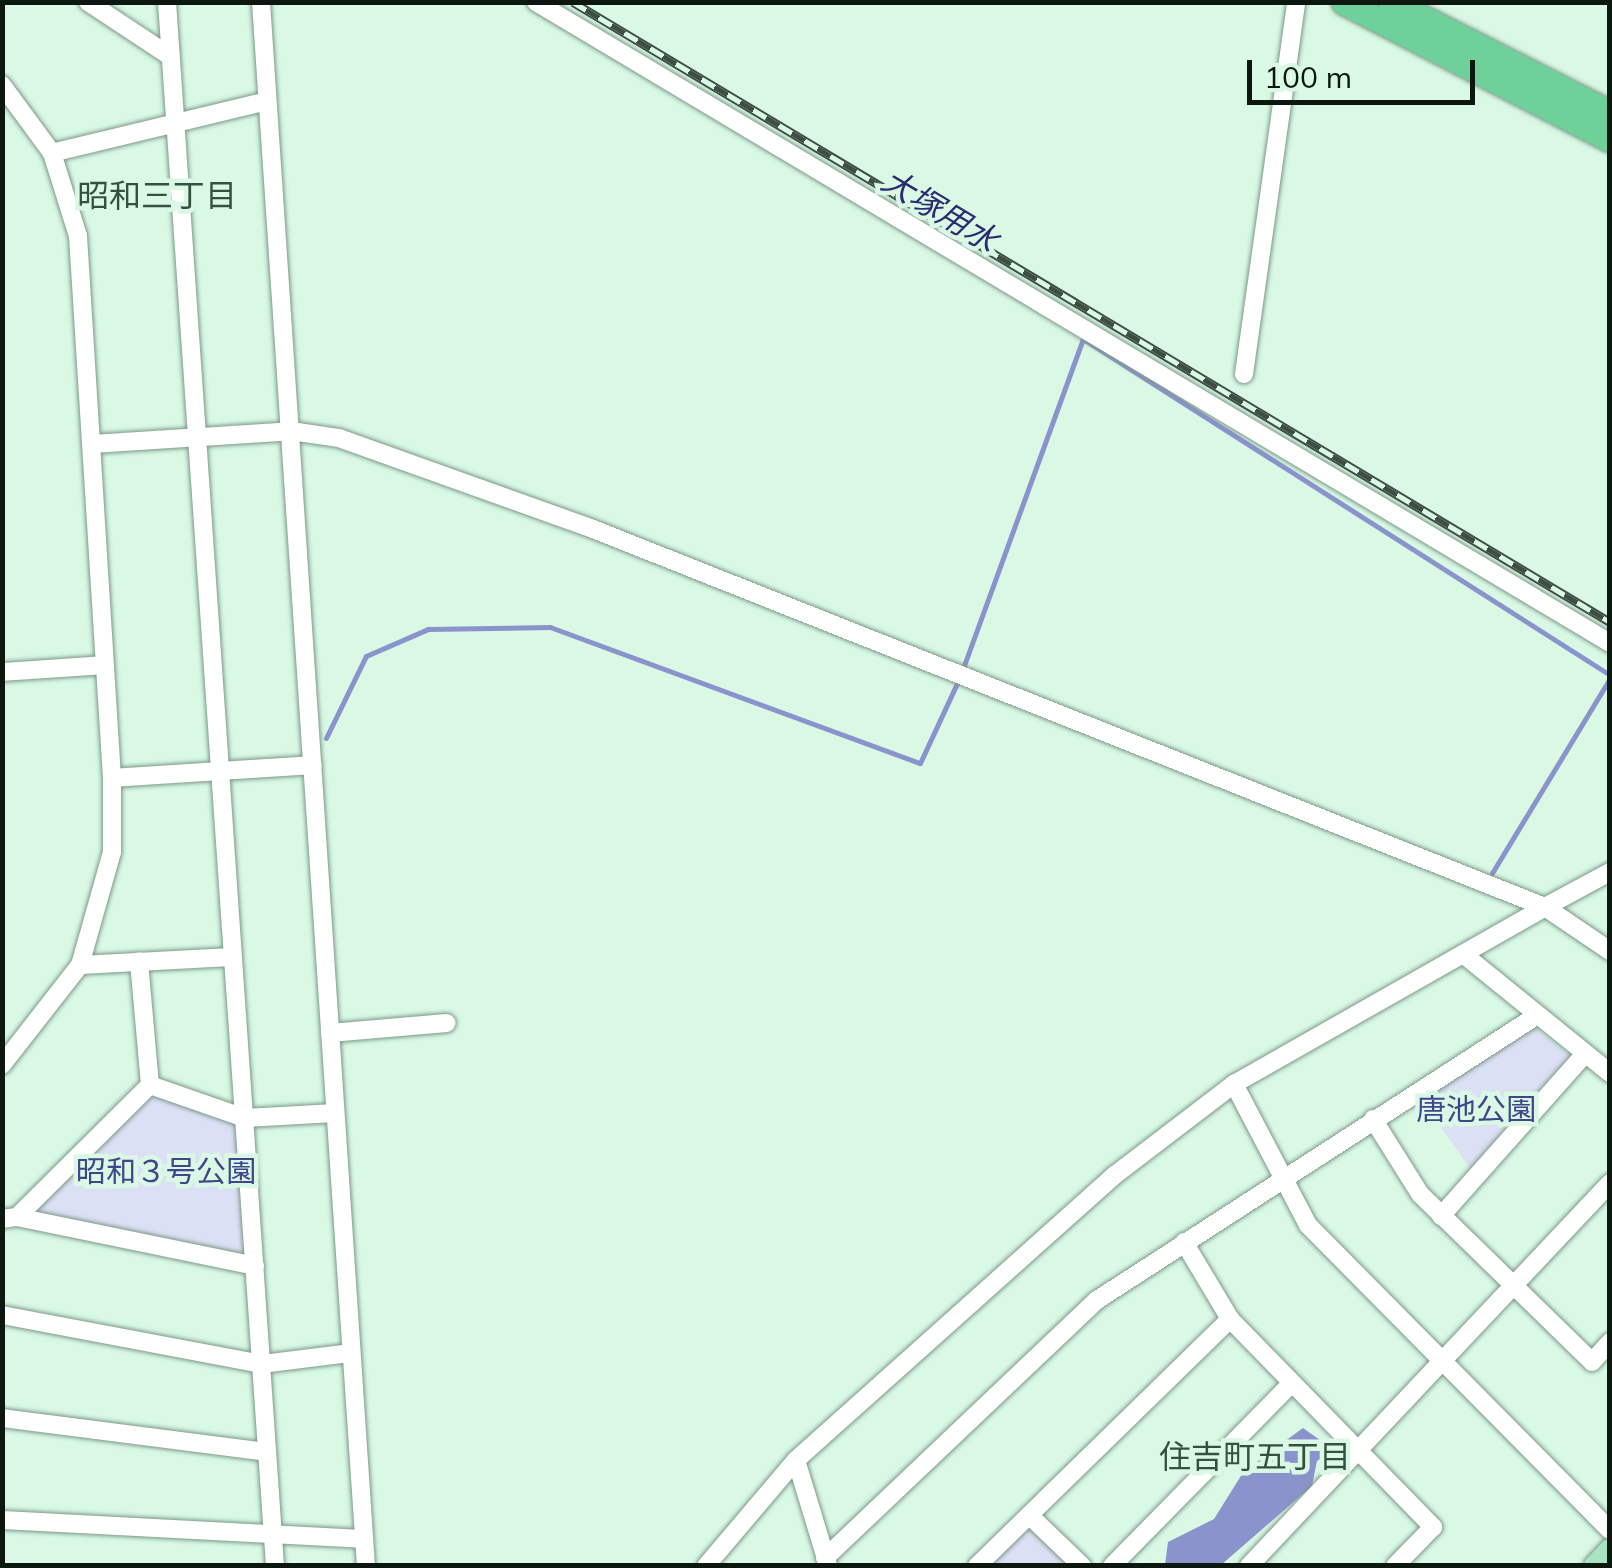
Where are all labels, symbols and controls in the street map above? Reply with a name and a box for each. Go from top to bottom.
scale bar [1252,40,1480,102]
text: 100 m [1264,58,1352,96]
water label: 大塚用水 [875,161,1005,259]
district label: 昭和三丁目 [77,176,237,214]
park label: 唐池公園 [1416,1091,1536,1127]
park label: 昭和３号公園 [76,1153,256,1189]
district label: 住吉町五丁目 [1159,1437,1351,1475]

